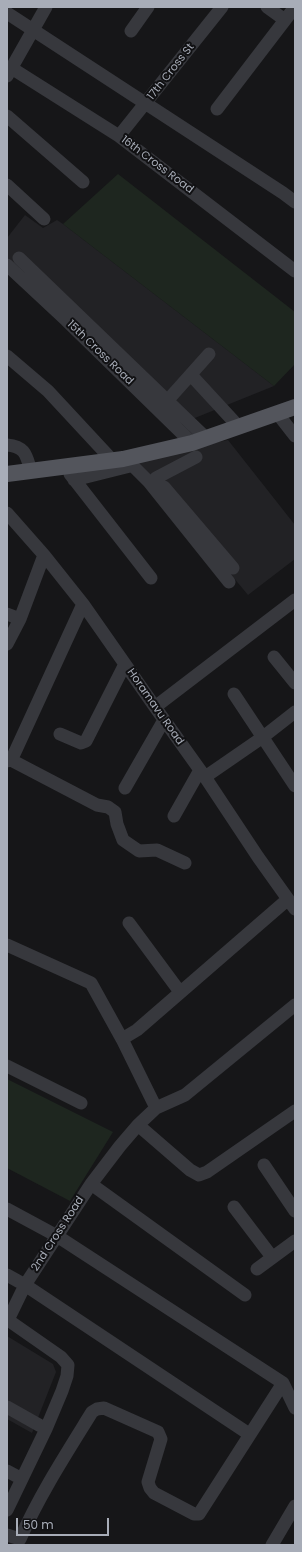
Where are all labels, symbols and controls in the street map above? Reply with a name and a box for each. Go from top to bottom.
street label: 17th Cross St [145,41,197,103]
street label: 16th Cross Road [118,134,196,196]
street label: 15th Cross Road [64,318,136,388]
street label: Horamavu Road [124,666,186,748]
street label: 2nd Cross Road [29,1194,87,1274]
scale bar [18,1510,111,1536]
text: 50 m [23,1516,54,1533]

